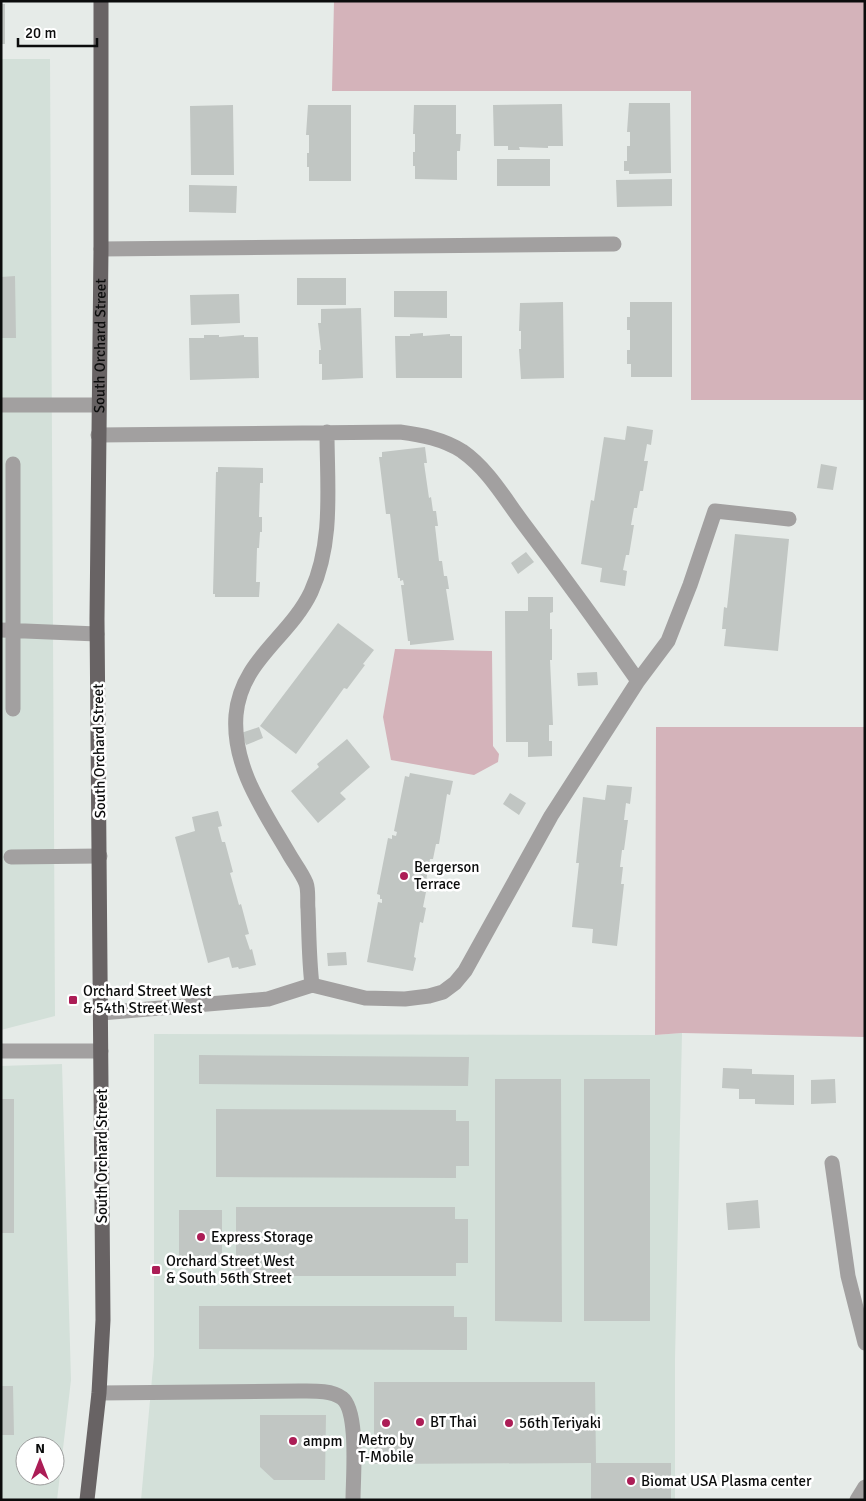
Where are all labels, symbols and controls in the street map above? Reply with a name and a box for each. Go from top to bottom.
scale bar [18,15,96,47]
text: 20 m [25,24,56,42]
street label: South Orchard Street [90,278,110,413]
street label: South Orchard Street [89,683,109,819]
place label: Bergerson Terrace [414,858,479,893]
marker: Bergerson Terrace [398,870,410,882]
place label: Orchard Street West & 54th Street West [83,982,211,1017]
marker: Orchard Street West & 54th Street West [67,994,79,1006]
street label: South Orchard Street [93,1089,111,1223]
place label: Express Storage [211,1228,313,1246]
marker: Express Storage [195,1231,207,1243]
place label: Orchard Street West & South 56th Street [166,1252,294,1287]
marker: Orchard Street West & South 56th Street [150,1264,162,1276]
place label: BT Thai [430,1413,477,1431]
place label: 56th Teriyaki [519,1414,601,1432]
marker: BT Thai [414,1416,426,1428]
marker: Metro by T-Mobile [380,1417,392,1429]
marker: 56th Teriyaki [503,1417,515,1429]
place label: Metro by T-Mobile [358,1431,414,1466]
place label: ampm [303,1432,343,1450]
marker: ampm [287,1435,299,1447]
north arrow [15,1436,65,1486]
text: N [35,1440,45,1457]
place label: Biomat USA Plasma center [641,1472,812,1490]
marker: Biomat USA Plasma center [625,1475,637,1487]

